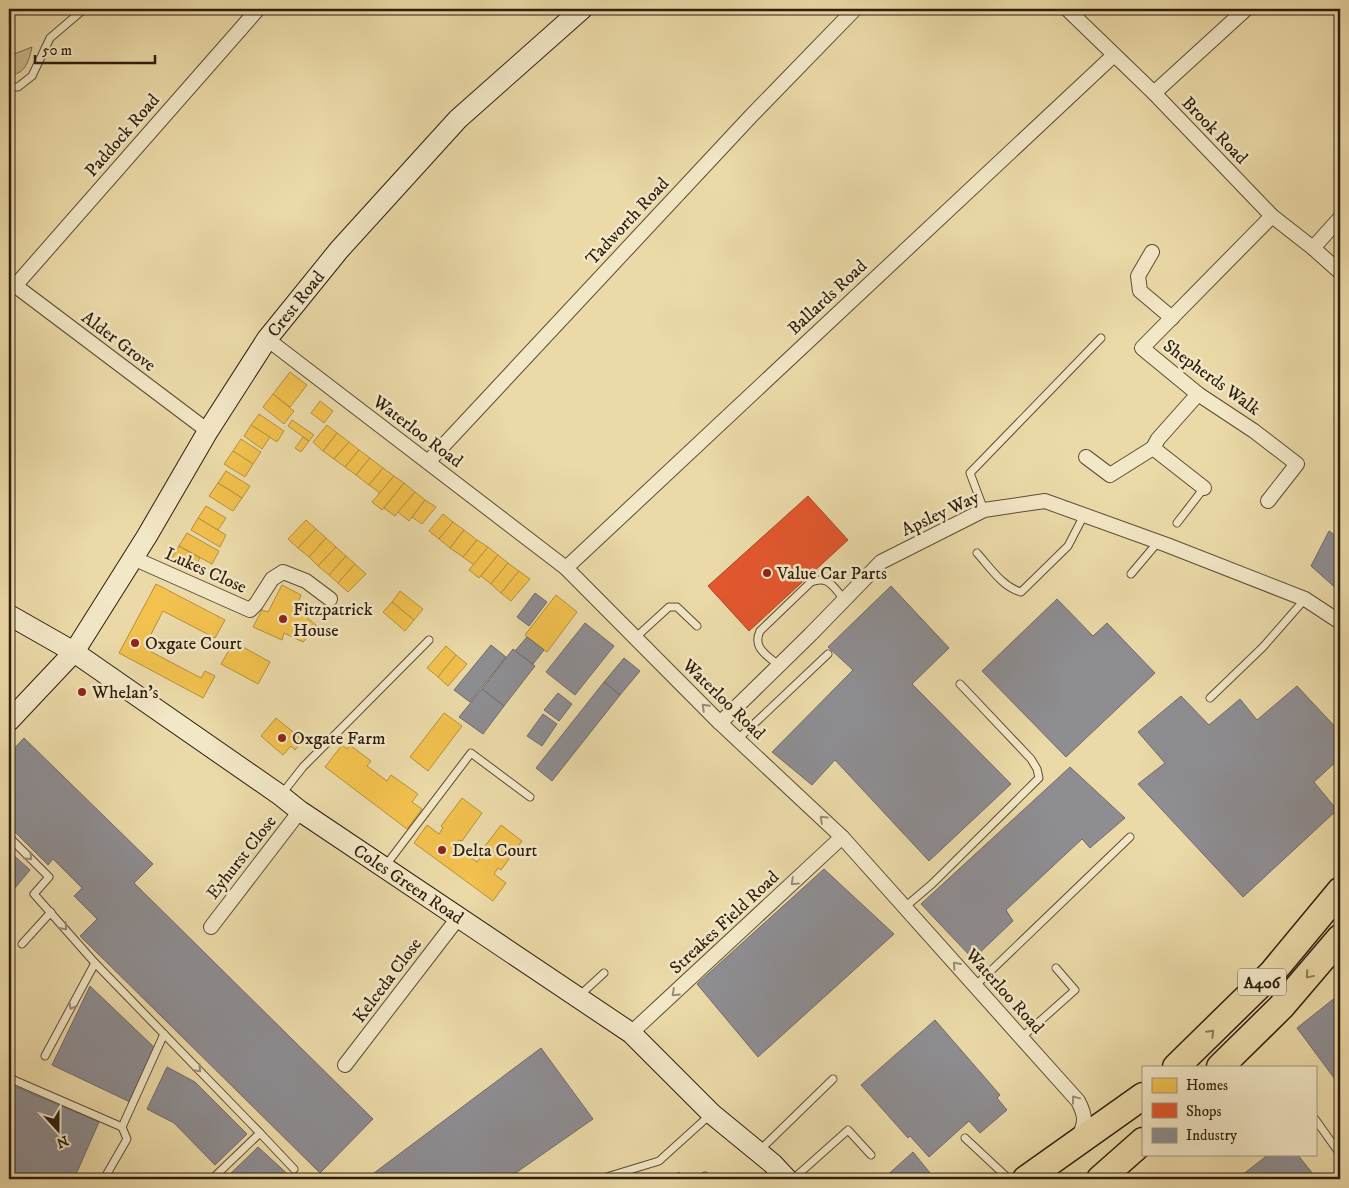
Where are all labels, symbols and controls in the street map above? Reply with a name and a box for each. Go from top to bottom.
scale bar [35,32,155,64]
text: 50 m [42,41,72,60]
street label: Paddock Road [81,90,165,182]
street label: Brook Road [1177,92,1252,169]
street label: Tadworth Road [582,173,674,270]
street label: Ballards Road [784,255,872,340]
street label: Crest Road [263,267,330,342]
street label: Alder Grove [77,307,160,377]
street label: Shepherds Walk [1158,335,1264,421]
street label: Waterloo Road [367,390,467,473]
street label: Apsley Way [898,486,983,541]
street label: Lukes Close [161,543,250,599]
place label: Value Car Parts [776,563,887,585]
marker: Value Car Parts [761,567,773,579]
place label: Fitzpatrick House [293,599,373,642]
marker: Fitzpatrick House [277,613,289,625]
place label: Oxgate Court [145,633,242,655]
marker: Oxgate Court [129,637,141,649]
street label: Waterloo Road [677,654,769,745]
place label: Whelan's [91,682,159,704]
marker: Whelan's [76,686,88,698]
one-way arrow [702,704,711,713]
place label: Oxgate Farm [292,728,385,750]
marker: Oxgate Farm [276,732,288,744]
street label: Eyhurst Close [202,811,281,904]
one-way arrow [819,816,828,825]
street label: Coles Green Road [349,840,467,930]
place label: Delta Court [452,840,538,862]
marker: Delta Court [436,844,448,856]
one-way arrow [23,851,32,860]
street label: Streakes Field Road [665,866,784,979]
one-way arrow [790,877,799,886]
one-way arrow [58,921,67,930]
street label: Kelceda Close [349,934,427,1027]
street label: Waterloo Road [960,944,1048,1039]
one-way arrow [953,961,962,970]
road number: A406 [1238,969,1286,996]
one-way arrow [1305,969,1314,978]
one-way arrow [671,987,680,996]
one-way arrow [68,1001,78,1010]
one-way arrow [1205,1030,1214,1039]
one-way arrow [192,1063,201,1072]
legend [1142,1066,1316,1156]
text: Homes [1186,1076,1228,1095]
one-way arrow [1073,1096,1081,1105]
text: Shops [1186,1102,1222,1121]
north arrow [32,1106,82,1156]
text: Industry [1186,1126,1238,1145]
text: N [53,1131,71,1152]

